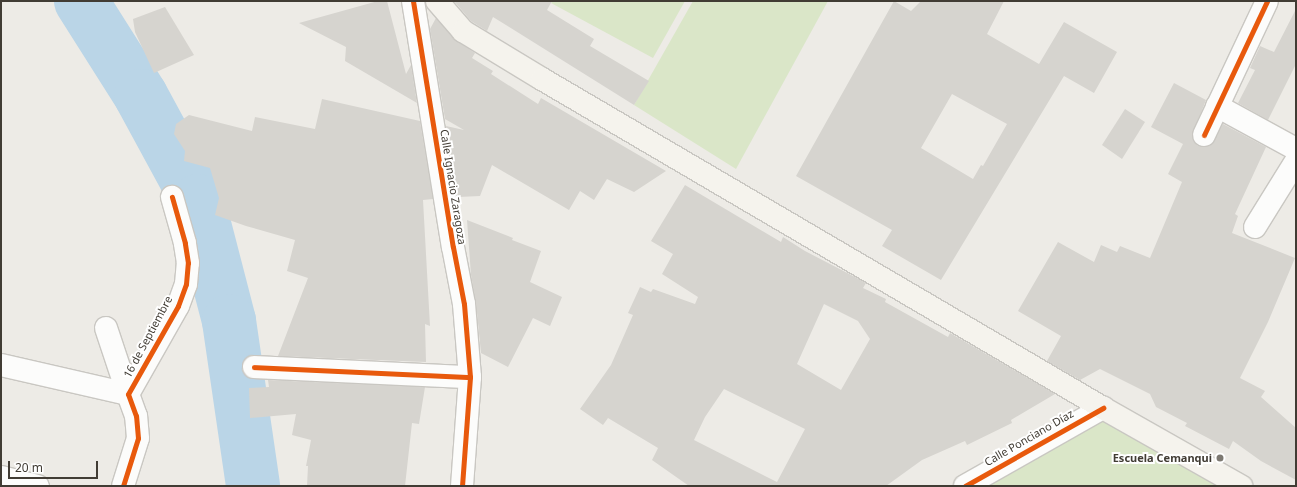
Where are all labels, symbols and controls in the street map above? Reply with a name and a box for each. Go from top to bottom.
street label: Calle Ignacio Zaragoza [437,128,469,246]
street label: 16 de Septiembre [121,294,175,380]
street label: Calle Ponciano Díaz [982,407,1076,469]
place label: Escuela Cemanqui [1113,451,1212,465]
scale bar [10,453,100,479]
marker: Escuela Cemanqui [1215,453,1225,463]
text: 20 m [15,459,43,476]

